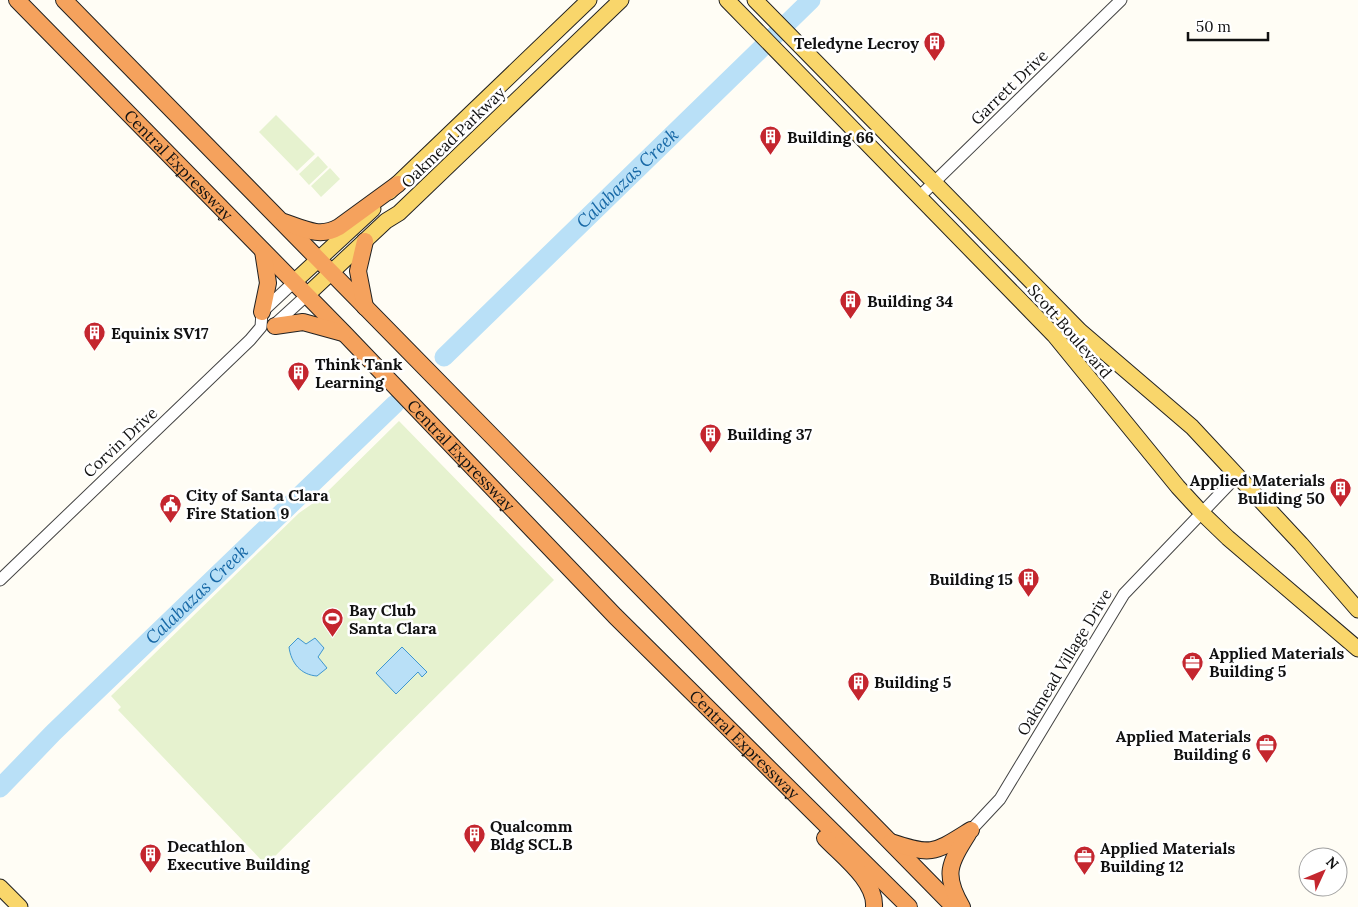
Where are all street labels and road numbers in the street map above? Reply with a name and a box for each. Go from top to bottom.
street label: Garrett Drive [966,45,1052,129]
street label: Oakmead Parkway [397,82,510,192]
street label: Central Expressway [120,105,238,225]
street label: Scott Boulevard [1024,280,1117,382]
street label: Central Expressway [403,395,519,516]
street label: Corvin Drive [79,402,161,481]
street label: Oakmead Village Drive [1012,585,1116,739]
street label: Central Expressway [685,686,804,804]

